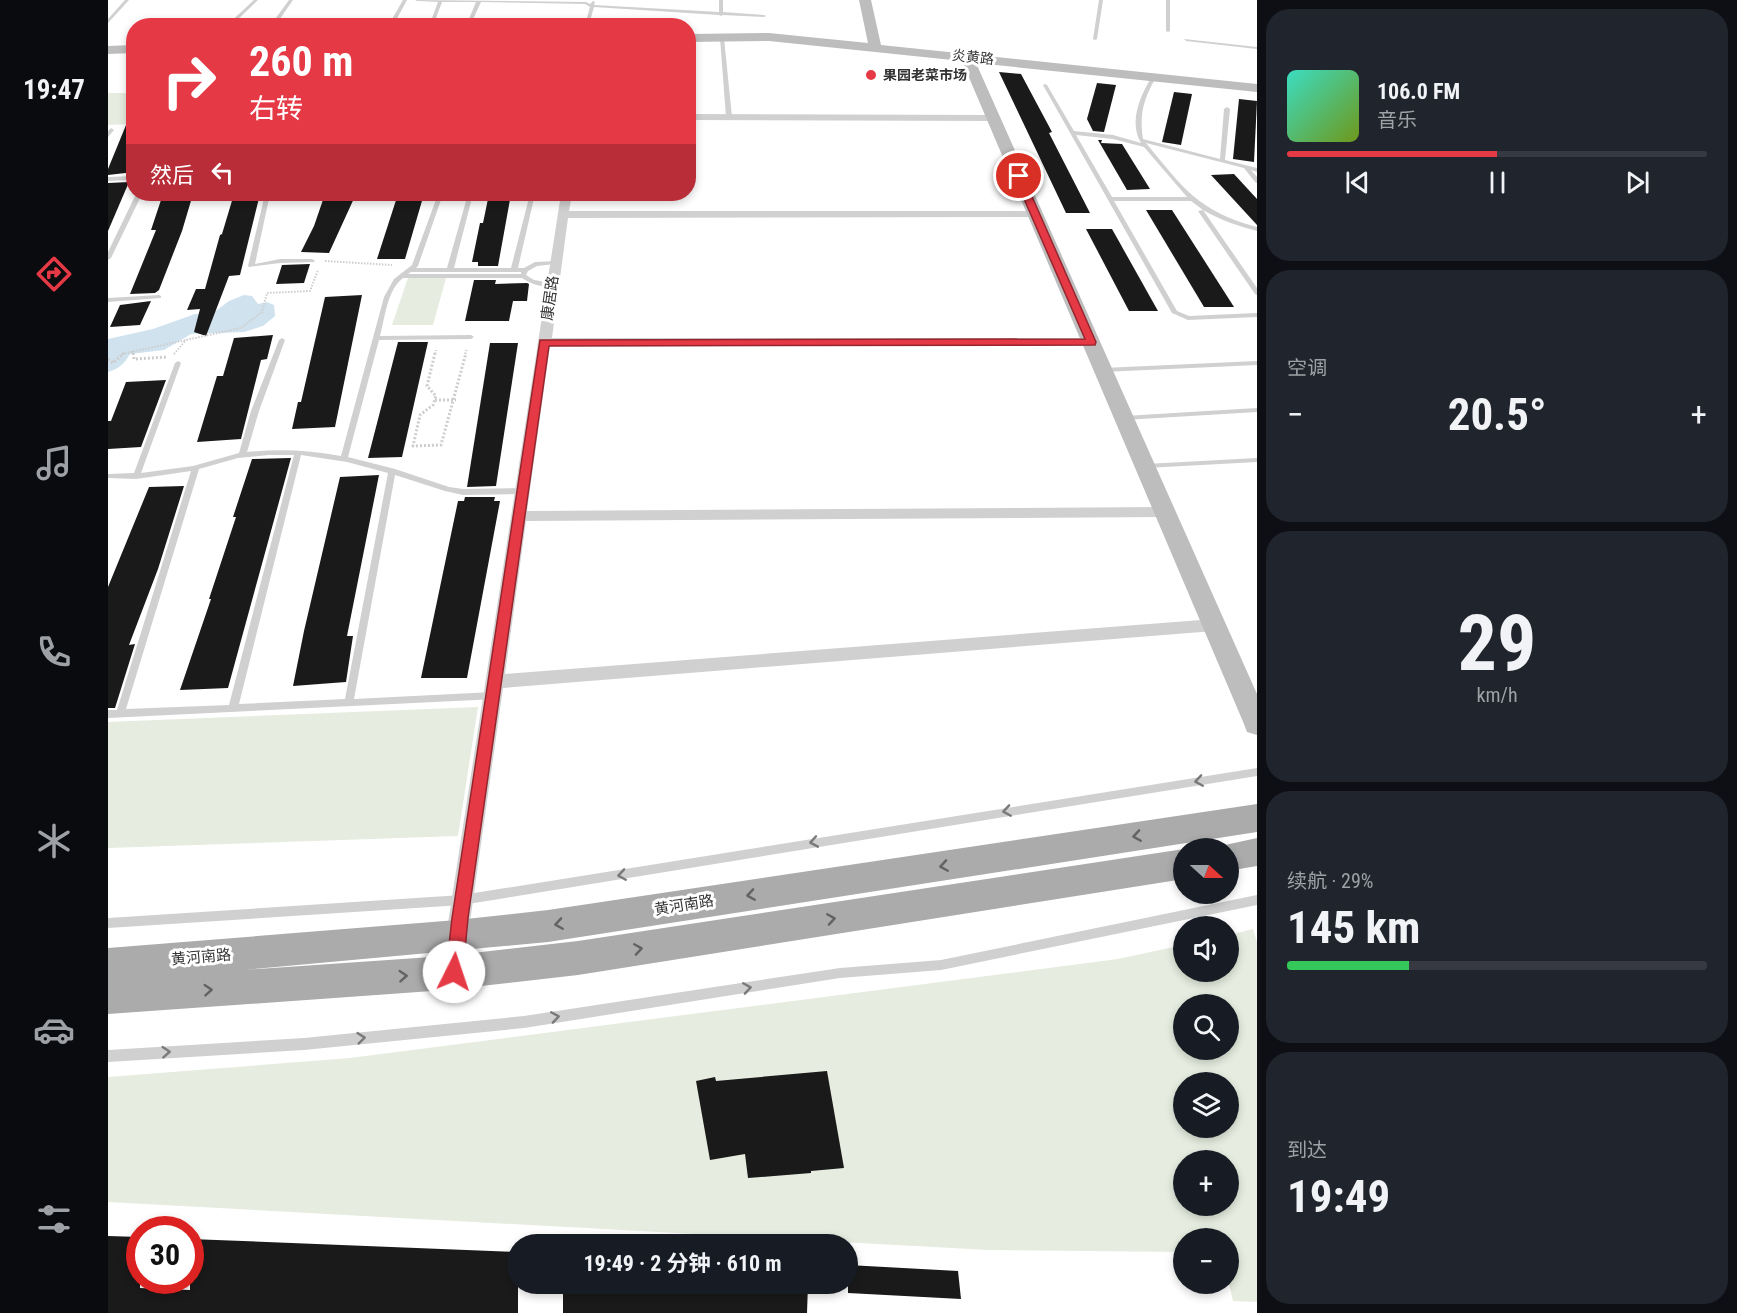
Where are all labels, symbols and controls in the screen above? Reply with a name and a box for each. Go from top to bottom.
text: 260 m [249,37,354,86]
icon: right [150,42,228,120]
street label: 炎黄路 [951,47,995,67]
place label: 果园老菜市场 [883,67,967,83]
marker: 果园老菜市场 [864,68,878,82]
text: 19:47 [23,74,85,106]
text: 106.0 FM [1377,79,1460,104]
text: 右转 [249,93,303,125]
text: 音乐 [1377,108,1417,132]
pin [993,150,1044,201]
icon: left [206,156,239,189]
icon: arrive [1002,159,1035,192]
text: 然后 [150,163,194,188]
icon: previous [1341,166,1374,199]
icon: pause [1481,166,1514,199]
icon: next [1621,166,1654,199]
icon: directions [33,253,75,295]
street label: 康居路 [538,274,562,322]
text: 空调 [1287,356,1327,380]
text: 20.5° [1448,388,1546,441]
text: − [1287,395,1304,434]
text: + [1691,395,1707,434]
icon: music [33,442,75,484]
text: 29 [1458,598,1536,689]
icon: phone [33,631,75,673]
text: km/h [1476,683,1518,707]
one-way arrow [1195,774,1204,786]
one-way arrow [1002,804,1012,817]
icon: climate [33,820,75,862]
one-way arrow [1132,830,1141,842]
one-way arrow [809,835,819,848]
north arrow [1173,838,1239,904]
map controls [1173,838,1239,1294]
one-way arrow [939,859,949,871]
one-way arrow [617,869,627,881]
text: 续航 · 29% [1287,869,1373,893]
one-way arrow [747,888,757,901]
street label: 黄河南路 [653,891,715,919]
text: 145 km [1287,901,1420,954]
one-way arrow [826,913,835,925]
button: sound [1173,916,1239,982]
one-way arrow [554,918,563,930]
position arrow [422,940,486,1004]
one-way arrow [633,943,643,955]
street label: 黄河南路 [170,945,232,969]
one-way arrow [398,970,407,983]
one-way arrow [743,982,752,994]
one-way arrow [204,984,213,997]
button: search [1173,994,1239,1060]
icon: car [33,1009,75,1051]
one-way arrow [550,1012,559,1024]
one-way arrow [356,1032,365,1045]
one-way arrow [162,1046,171,1059]
button: layers [1173,1072,1239,1138]
text: 到达 [1287,1138,1327,1162]
button: + [1173,1150,1239,1216]
text: 19:49 [1287,1170,1390,1223]
icon: filters [33,1198,75,1240]
speed limit sign: 30 [126,1216,204,1294]
button: − [1173,1228,1239,1294]
text: 19:49 · 2 分钟 · 610 m [583,1251,782,1276]

